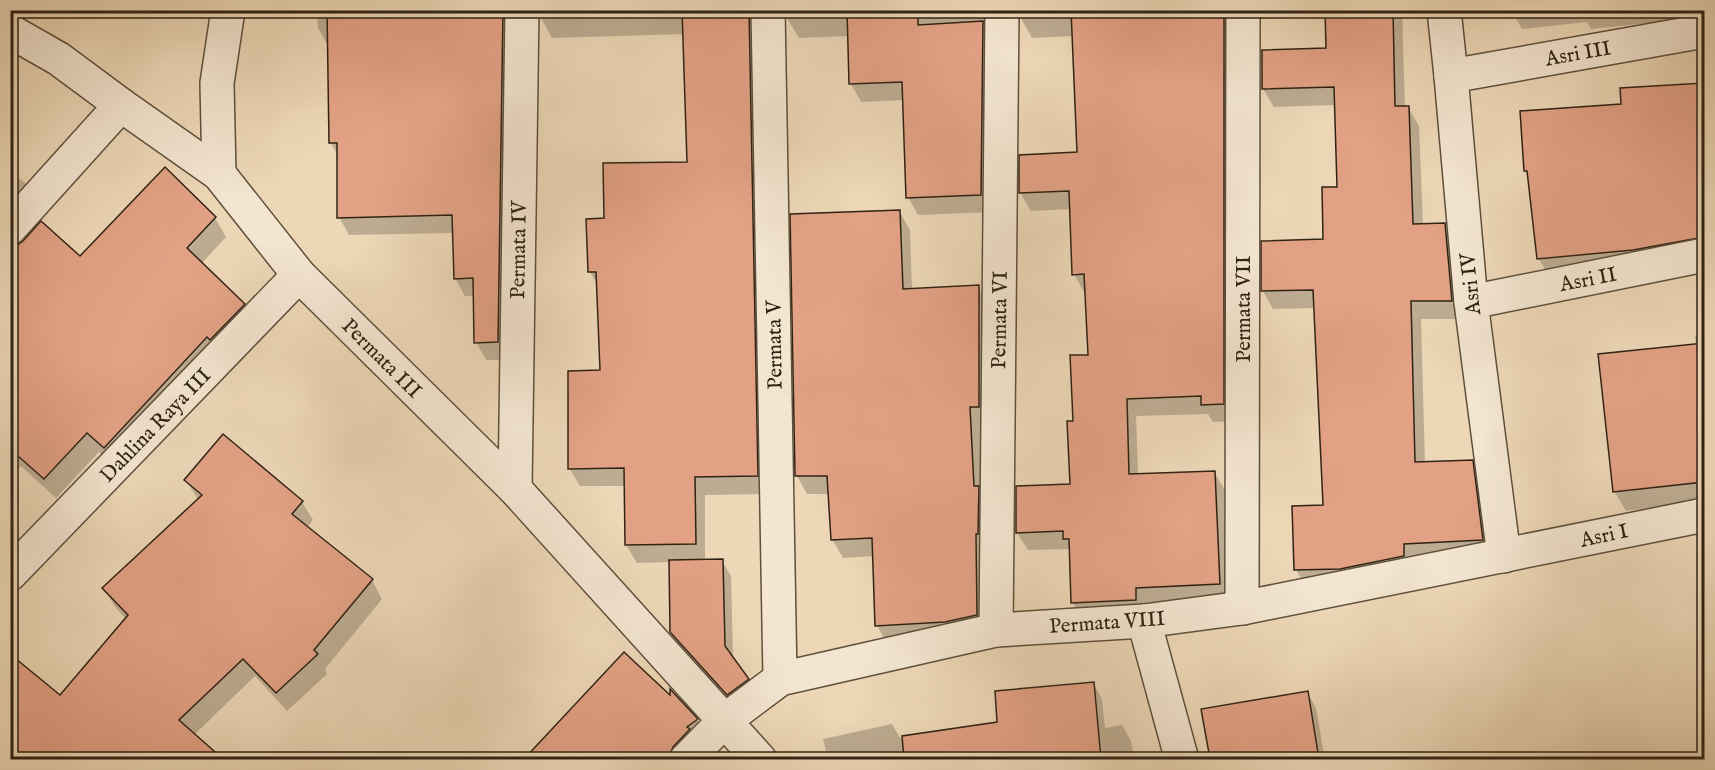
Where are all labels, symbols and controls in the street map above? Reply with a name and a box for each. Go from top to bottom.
street label: Asri III [1542,35,1613,74]
street label: Permata IV [505,199,534,299]
street label: Asri IV [1455,250,1488,317]
street label: Permata VII [1231,255,1258,363]
street label: Asri II [1556,262,1619,299]
street label: Permata VI [986,271,1015,369]
street label: Permata V [761,299,790,390]
street label: Permata III [335,313,427,405]
street label: Dahlina Raya III [95,363,218,489]
street label: Asri I [1577,518,1631,555]
street label: Permata VIII [1048,606,1166,641]

